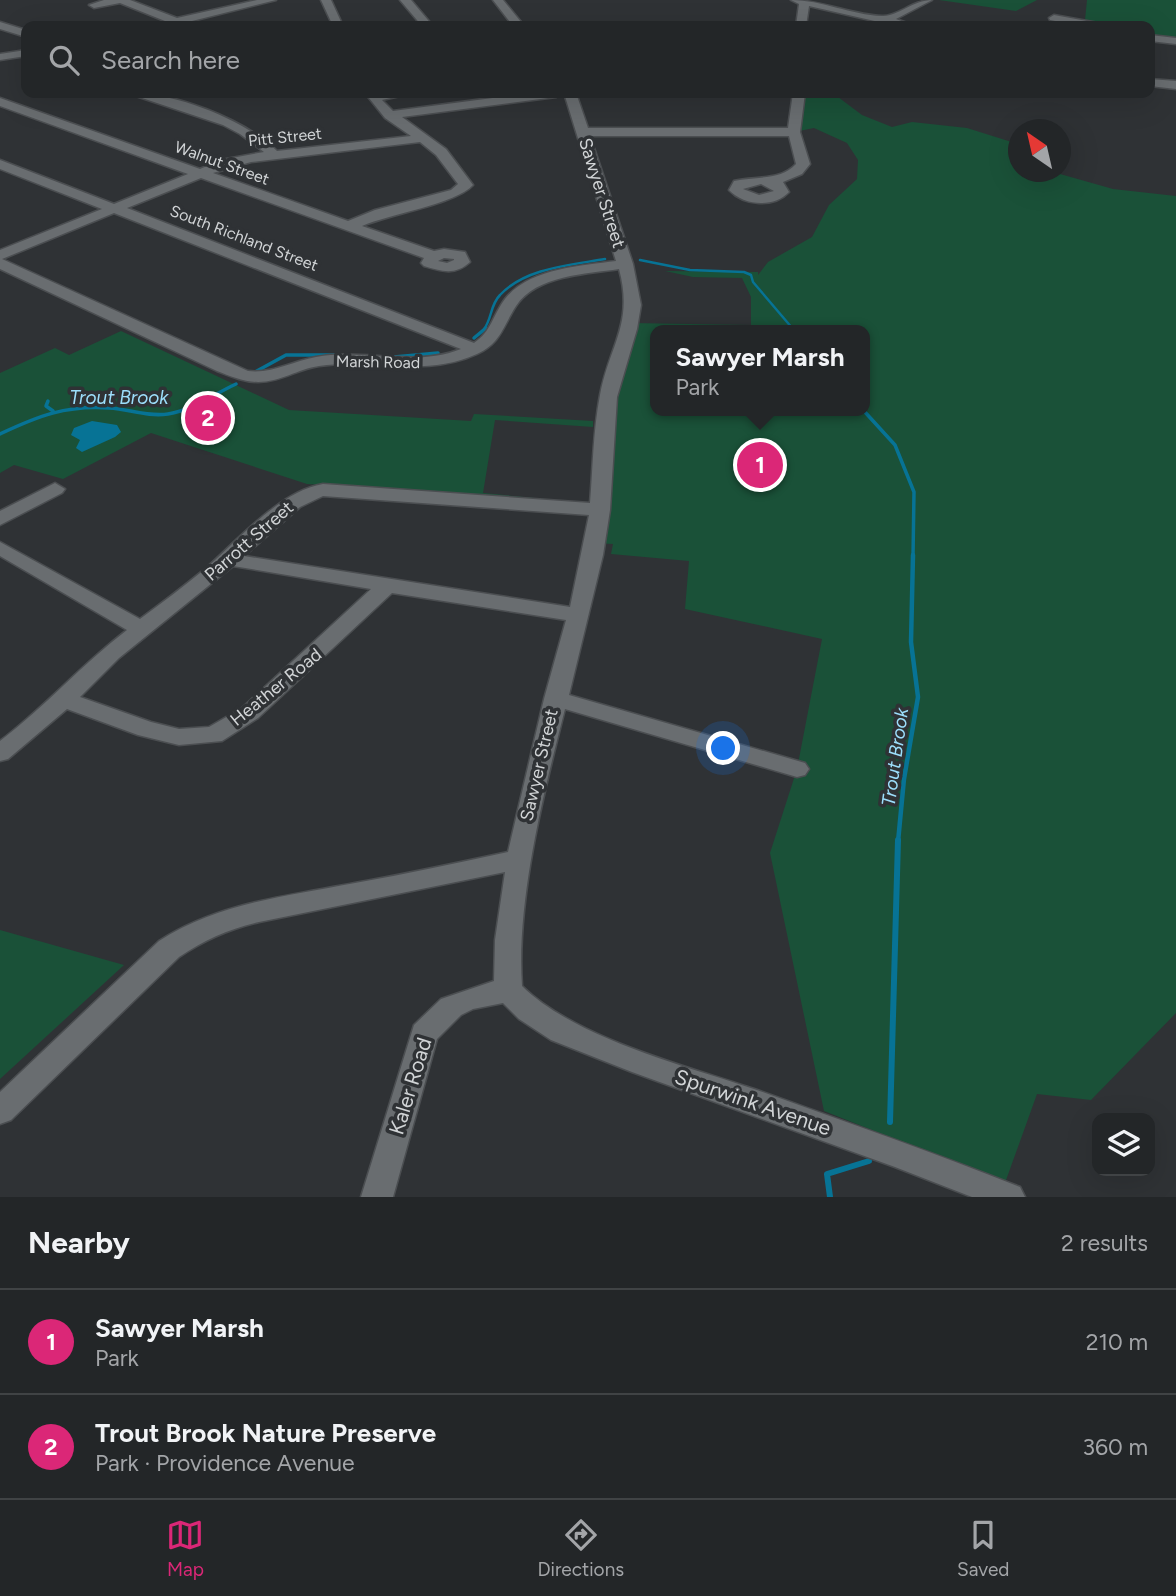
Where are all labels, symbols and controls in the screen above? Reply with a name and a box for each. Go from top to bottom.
search box [21,21,1155,98]
icon: search [45,41,83,79]
text: Search here [101,44,240,76]
north arrow [1008,119,1071,182]
street label: Pitt Street [247,124,323,150]
street label: Sawyer Street [574,135,630,251]
street label: Walnut Street [172,137,272,189]
street label: South Richland Street [167,201,321,275]
popup [650,325,870,416]
text: Sawyer Marsh [676,341,844,373]
street label: Marsh Road [336,352,420,372]
text: Park [676,373,719,401]
water label: Trout Brook [69,386,169,409]
pin: 2 [185,392,231,444]
pin: 1 [737,439,783,491]
street label: Parrott Street [200,496,298,586]
street label: Heather Road [226,643,326,731]
water label: Trout Brook [877,706,913,808]
street label: Sawyer Street [515,707,563,823]
your location [706,731,740,765]
street label: Kaler Road [383,1035,437,1137]
street label: Spurwink Avenue [672,1064,834,1140]
map controls [1092,1113,1155,1176]
button: layers [1092,1113,1155,1176]
text: Nearby [28,1224,130,1261]
text: 2 results [1061,1229,1148,1257]
text: Sawyer Marsh [95,1312,264,1344]
text: 1 [46,1328,56,1356]
text: 210 m [1086,1328,1148,1356]
text: Park [95,1344,139,1372]
text: Trout Brook Nature Preserve [95,1417,436,1449]
text: 2 [44,1433,58,1461]
text: 360 m [1082,1433,1148,1461]
text: Park · Providence Avenue [95,1449,355,1477]
tab: Map [166,1516,204,1581]
tab: Directions [537,1516,624,1581]
tab: Saved [957,1516,1009,1581]

